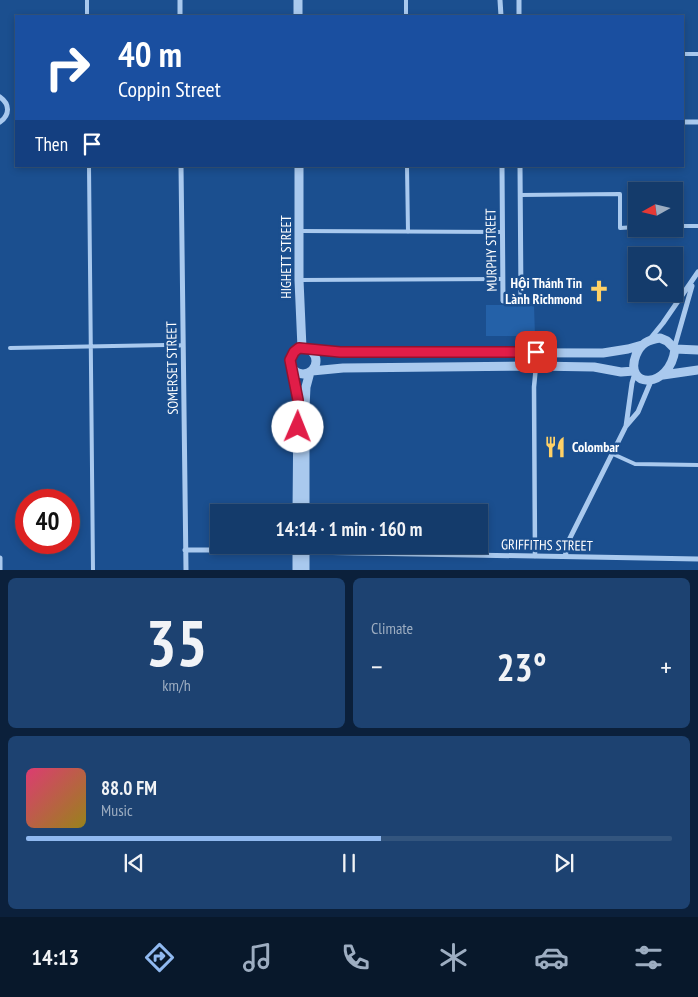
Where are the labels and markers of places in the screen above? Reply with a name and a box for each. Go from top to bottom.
place label: Hội Thánh Tin Lành Richmond [505,274,582,308]
church icon: Hội Thánh Tin Lành Richmond [586,278,612,304]
pin [515,331,557,373]
restaurant icon: Colombar [542,434,568,460]
place label: Colombar [572,438,620,456]

